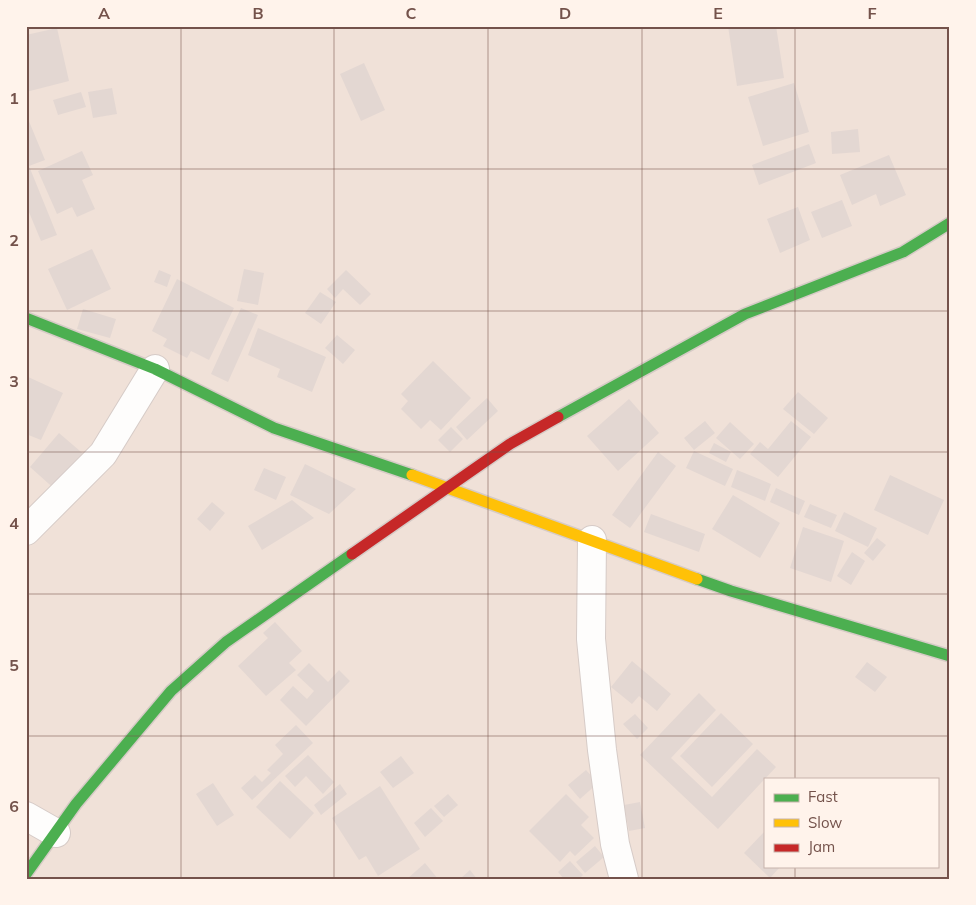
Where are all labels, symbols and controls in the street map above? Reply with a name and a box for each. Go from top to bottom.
text: A [98,3,110,23]
text: B [252,3,264,23]
text: C [406,3,417,23]
text: D [559,3,571,23]
text: E [713,3,723,23]
text: F [867,3,877,23]
text: 1 [9,88,19,108]
text: 2 [9,230,19,250]
text: 3 [9,371,19,391]
text: 4 [9,513,19,533]
text: 5 [9,655,19,675]
legend [764,778,938,868]
text: Fast [808,787,838,806]
text: 6 [9,796,19,816]
text: Slow [808,813,842,832]
text: Jam [808,837,835,856]

